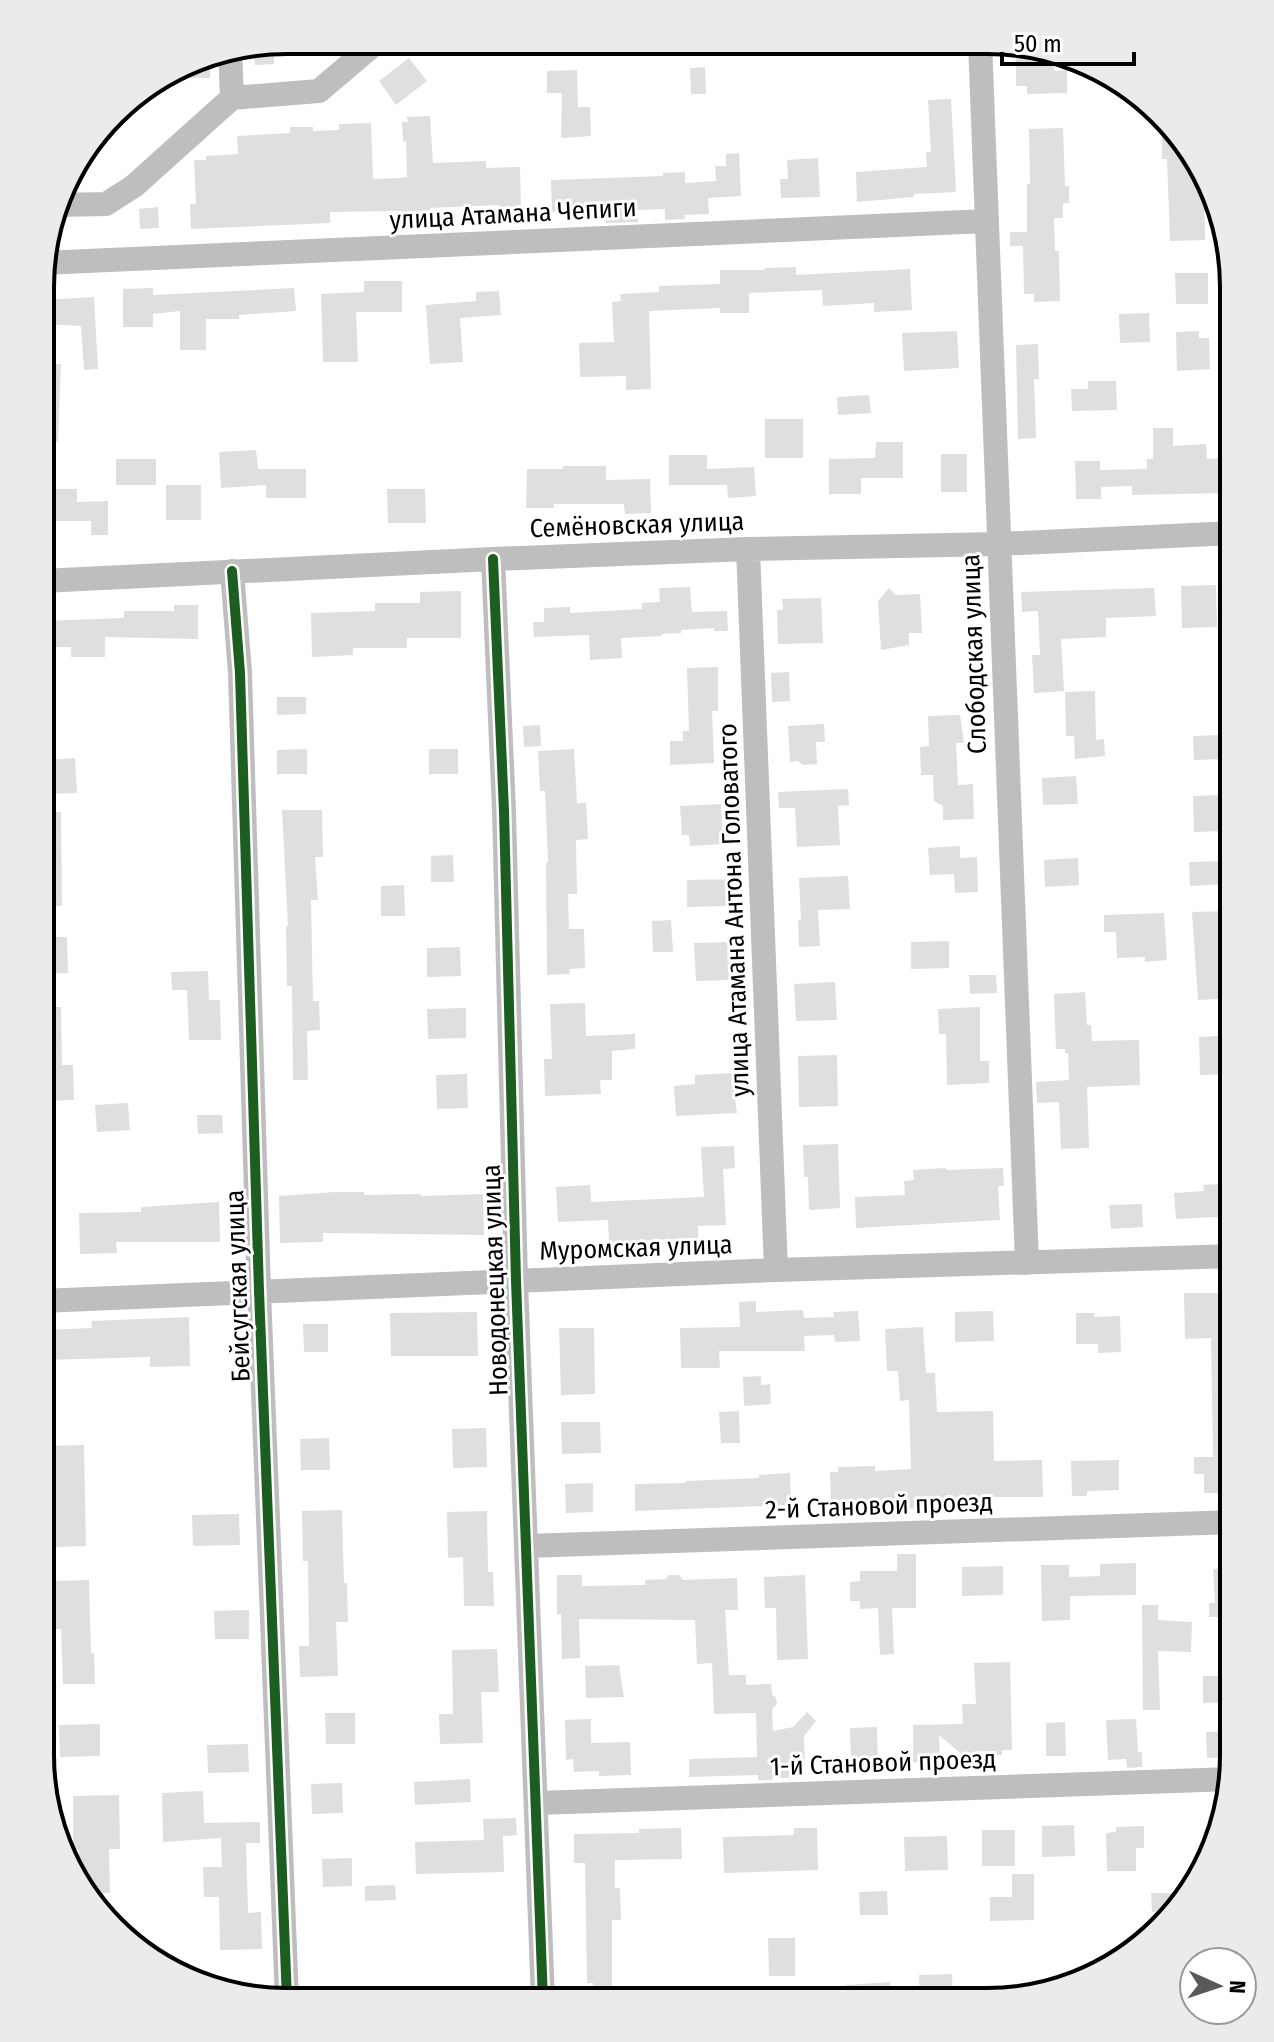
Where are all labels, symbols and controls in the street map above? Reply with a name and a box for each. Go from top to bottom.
scale bar [1002,16,1134,66]
text: 50 m [1014,30,1062,58]
street label: улица Атамана Чепиги [389,192,637,236]
street label: Семёновская улица [529,506,745,544]
street label: Слободская улица [955,554,993,754]
street label: улица Атамана Антона Головатого [712,723,756,1097]
street label: Новодонецкая улица [475,1164,515,1396]
street label: Бейсугская улица [219,1189,257,1383]
street label: Муромская улица [539,1229,733,1267]
street label: 2-й Становой проезд [765,1487,993,1525]
street label: 1-й Становой проезд [769,1744,997,1782]
north arrow [1178,1946,1258,2026]
text: N [1224,1980,1251,1994]

